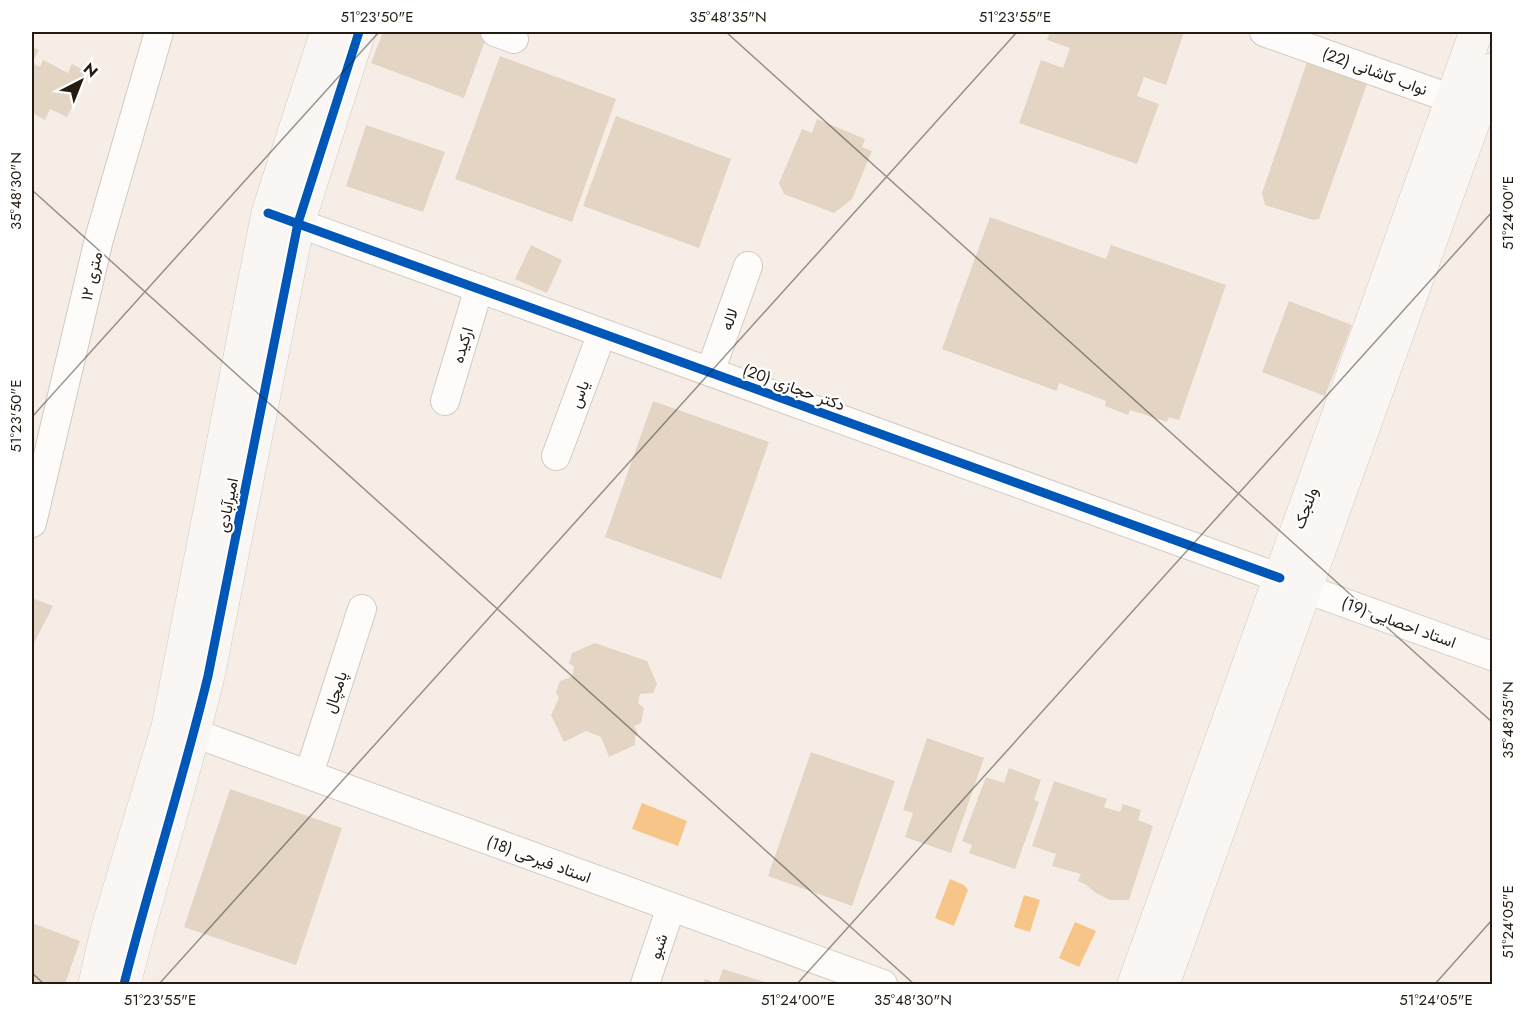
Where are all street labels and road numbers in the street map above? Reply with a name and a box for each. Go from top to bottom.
street label: نواب کاشانی (22) [1319,42,1431,101]
street label: ۱۲ متری [75,249,108,303]
street label: لاله [715,305,744,333]
street label: ارکیده [446,324,479,366]
street label: دکتر حجازی (20) [739,358,848,417]
street label: یاس [564,377,595,411]
street label: امیرآبادی [211,476,244,534]
street label: ولنجک [1287,484,1324,532]
street label: استاد احصایی (19) [1338,591,1459,654]
street label: پامچال [318,668,353,716]
street label: استاد فیرحی (18) [483,830,594,889]
street label: شبو [643,930,673,962]

